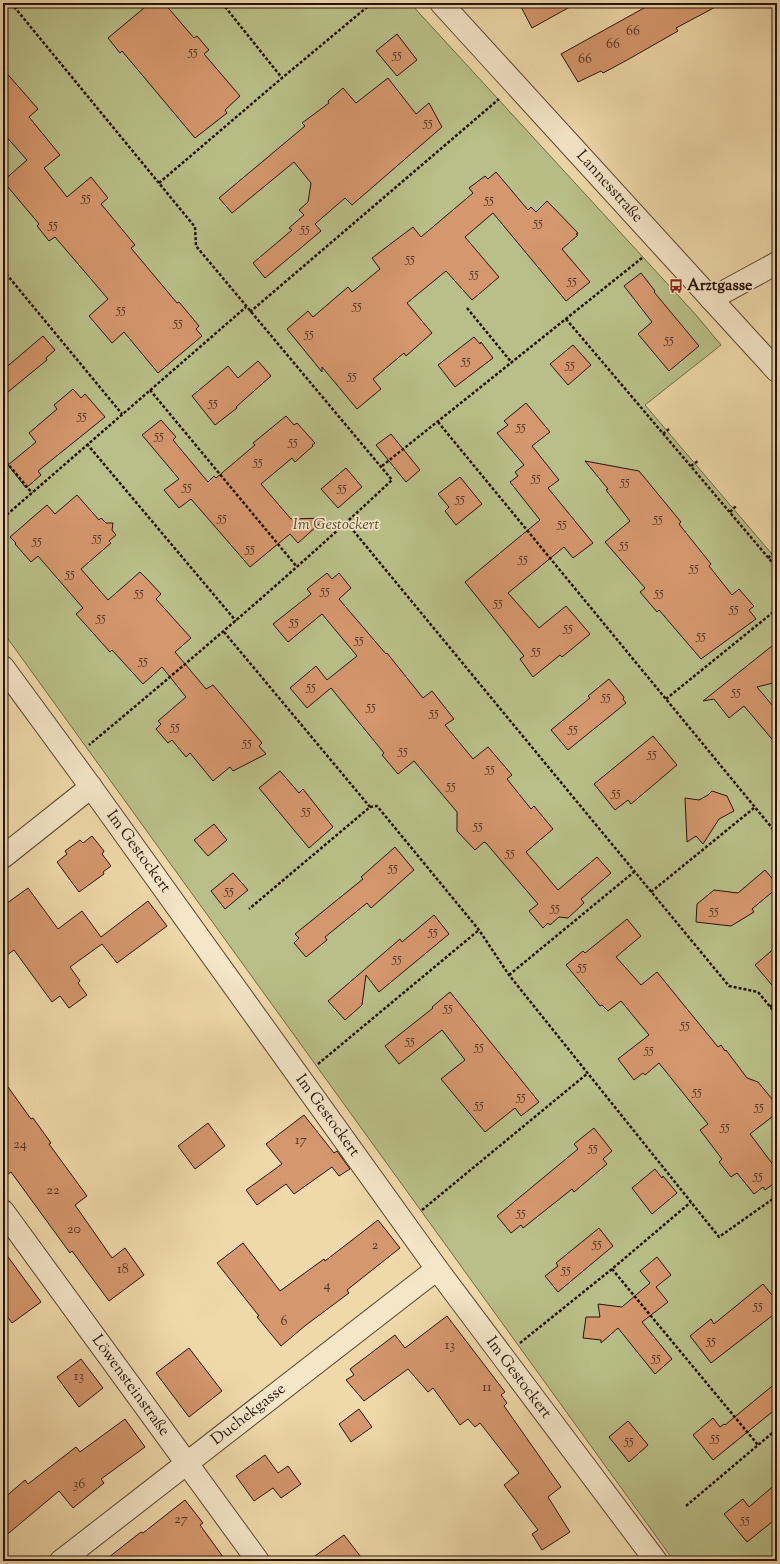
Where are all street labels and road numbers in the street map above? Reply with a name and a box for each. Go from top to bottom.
street label: Lannesstraße [570,146,648,228]
street label: Im Gestockert [100,806,176,899]
street label: Im Gestockert [289,1070,365,1163]
street label: Löwensteinstraße [85,1330,175,1442]
street label: Im Gestockert [479,1332,557,1424]
street label: Duchekgasse [207,1378,291,1452]

